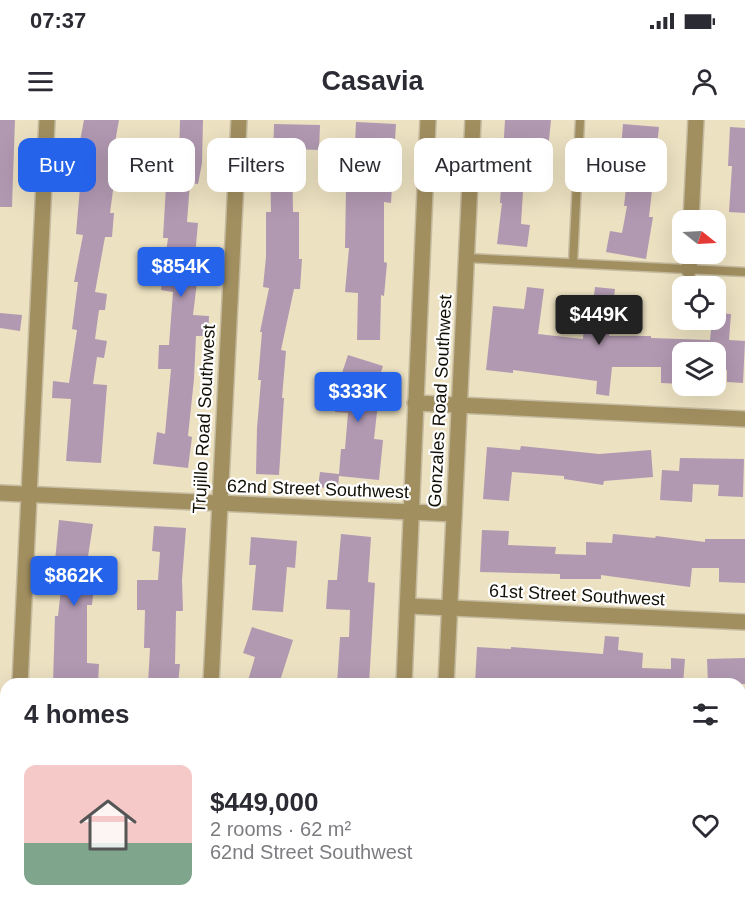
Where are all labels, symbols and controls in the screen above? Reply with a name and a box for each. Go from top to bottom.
text: 07:37 [30,8,86,33]
icon: menu [24,65,57,98]
icon: person [688,65,721,98]
text: Casavia [321,66,424,96]
chip: Buy [18,138,96,192]
chip: Rent [108,138,195,192]
chip: Filters [207,138,306,192]
chip: New [318,138,402,192]
chip: Apartment [414,138,553,192]
chip: House [565,138,667,192]
north arrow [672,210,726,264]
map controls [672,210,726,396]
pin: $854K [139,247,223,298]
text: $854K [152,255,210,277]
button: locate [672,276,726,330]
street label: Gonzales Road Southwest [424,294,456,508]
pin: $449K [557,295,641,346]
text: $449K [570,303,628,325]
street label: Trujillo Road Southwest [189,324,219,514]
button: layers [672,342,726,396]
pin: $333K [316,372,400,423]
text: $333K [329,380,387,402]
street label: 62nd Street Southwest [227,476,409,502]
pin: $862K [32,556,116,607]
text: $862K [45,564,103,586]
street label: 61st Street Southwest [489,580,665,610]
icon: filters [689,698,722,731]
text: 4 homes [24,699,130,729]
text: $449,000 [210,787,318,817]
icon: home [72,789,144,861]
icon: heart [689,809,722,842]
text: 2 rooms · 62 m² [210,818,351,840]
text: 62nd Street Southwest [210,841,412,863]

